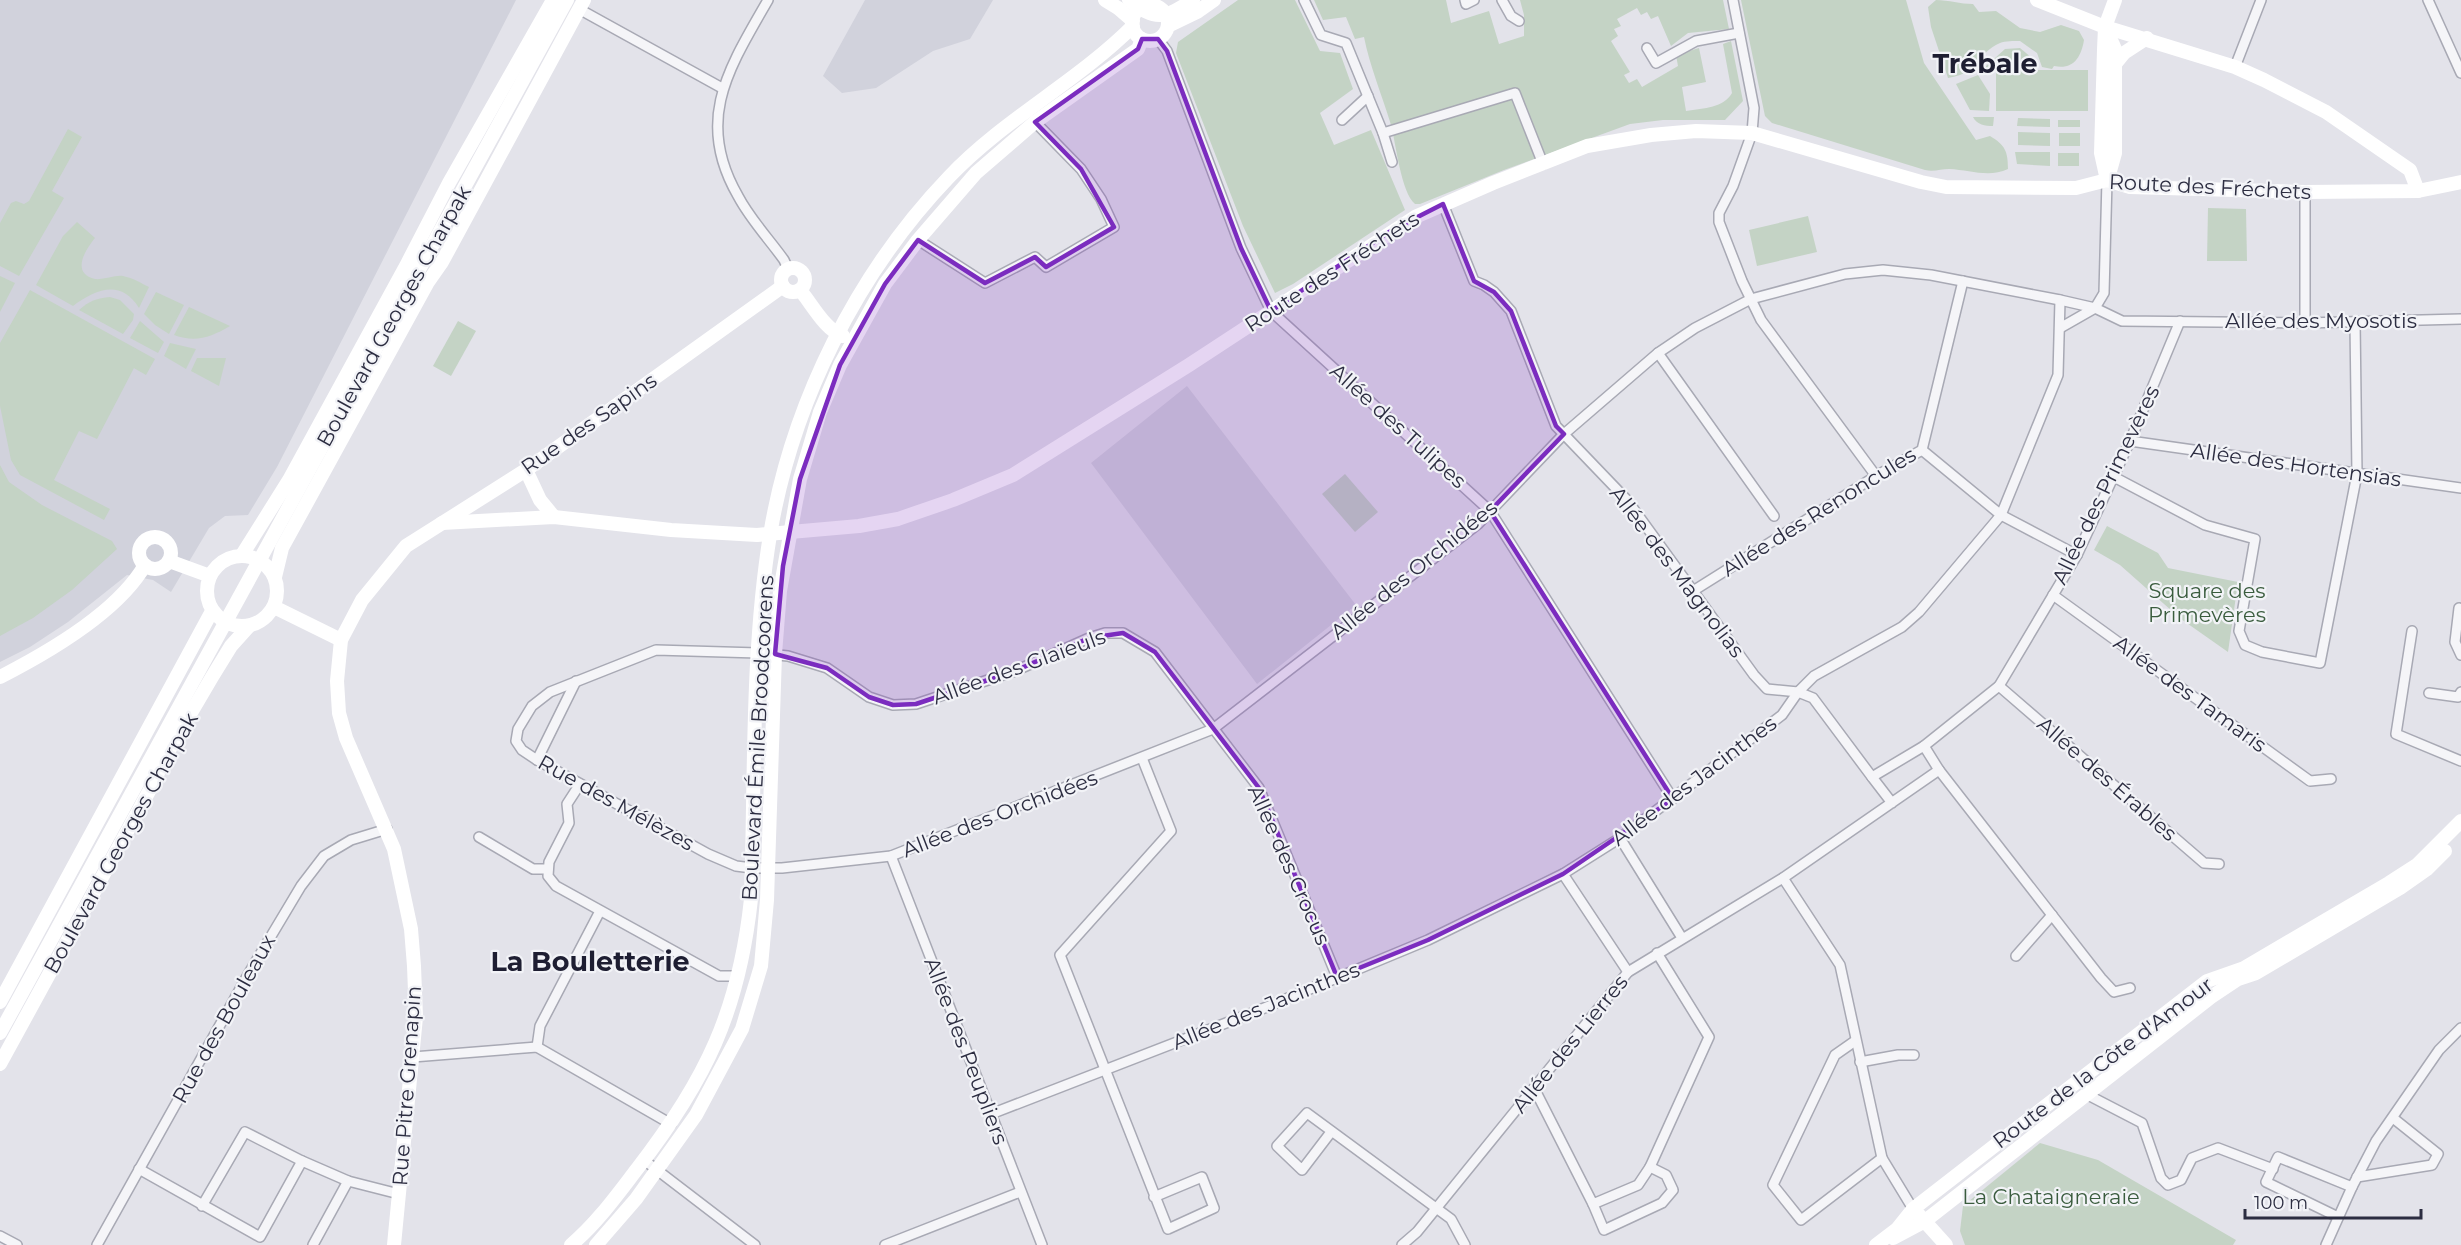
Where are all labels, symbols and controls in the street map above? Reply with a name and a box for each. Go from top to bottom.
district label: Trébale [1932,47,2038,80]
street label: Route des Fréchets [2108,169,2312,204]
street label: Boulevard Georges Charpak [311,181,476,451]
street label: Route des Fréchets [1240,206,1424,337]
street label: Allée des Myosotis [2225,308,2417,333]
street label: Allée des Tulipes [1325,358,1471,493]
street label: Rue des Sapins [516,368,661,480]
street label: Allée des Primevères [2047,381,2165,588]
street label: Allée des Hortensias [2189,437,2403,492]
street label: Allée des Renoncules [1717,442,1920,581]
street label: Allée des Magnolias [1605,481,1750,662]
street label: Allée des Orchidées [1325,495,1502,644]
street label: Boulevard Émile Broodcoorens [736,574,779,901]
park label: Square des Primevères [2148,578,2266,627]
street label: Allée des Glaïeuls [929,624,1109,709]
street label: Allée des Tamaris [2109,630,2271,757]
street label: Boulevard Georges Charpak [38,708,203,978]
street label: Allée des Jacinthes [1606,710,1781,851]
street label: Allée des Érables [2032,711,2182,846]
street label: Rue des Mélèzes [534,749,699,856]
street label: Allée des Orchidées [899,765,1101,862]
street label: Allée des Crocus [1243,781,1336,949]
street label: Rue des Bouleaux [167,930,280,1107]
district label: La Bouletterie [490,945,690,978]
street label: Allée des Peupliers [919,954,1014,1148]
street label: Allée des Jacinthes [1168,956,1363,1055]
street label: Allée des Lierres [1506,970,1633,1118]
street label: Route de la Côte d'Amour [1988,972,2218,1154]
street label: Rue Pitre Grenapin [387,985,426,1187]
scale bar [2245,1182,2420,1220]
park label: La Chataigneraie [1962,1184,2140,1209]
text: 100 m [2254,1192,2308,1214]

